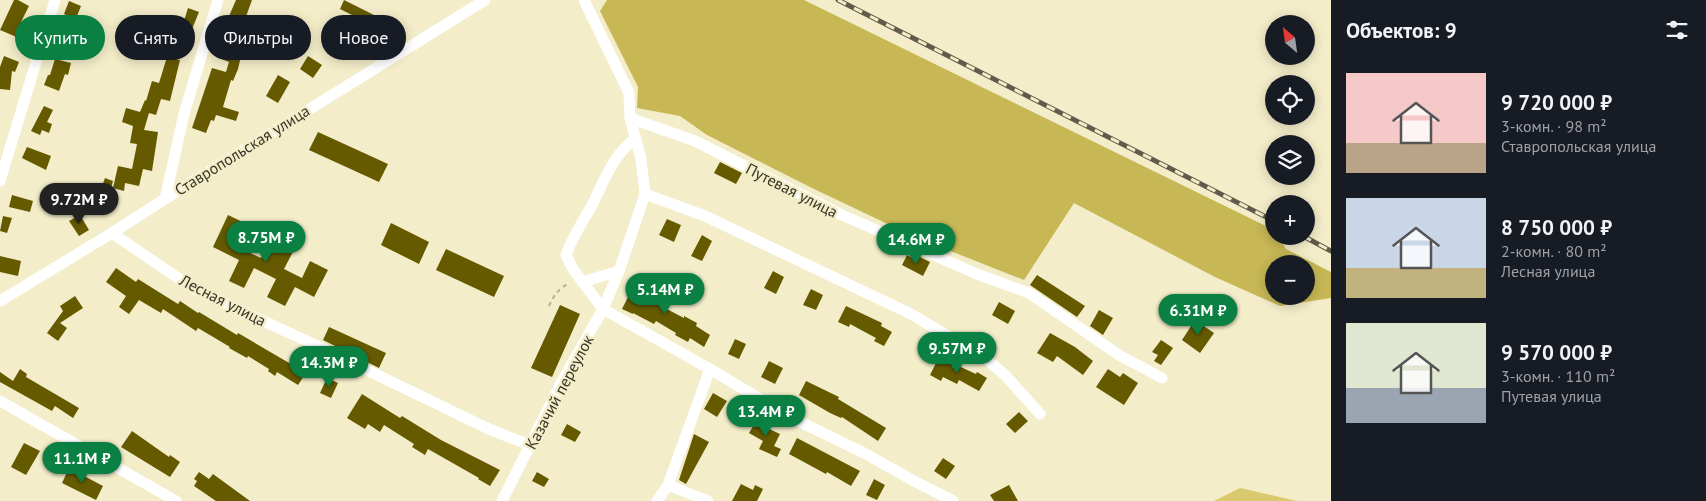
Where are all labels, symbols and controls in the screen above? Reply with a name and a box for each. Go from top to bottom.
chip: Купить [15,15,105,60]
chip: Снять [115,15,195,60]
chip: Фильтры [205,15,311,60]
chip: Новое [321,15,406,60]
north arrow [1265,15,1315,65]
map controls [1265,15,1315,305]
icon: filters [1663,16,1691,44]
text: Объектов: 9 [1346,17,1457,44]
button: locate [1265,75,1315,125]
text: 9 720 000 ₽ [1501,89,1612,116]
icon: home [1386,93,1446,153]
street label: Ставропольская улица [171,100,313,200]
text: 3-комн. · 98 m² [1501,116,1607,136]
button: layers [1265,135,1315,185]
text: Ставропольская улица [1501,136,1656,156]
street label: Путевая улица [743,158,841,222]
pin: 9.72M ₽ [33,182,125,225]
text: 9.72M ₽ [50,189,108,209]
button: + [1265,195,1315,245]
text: 8 750 000 ₽ [1501,214,1612,241]
icon: home [1386,218,1446,278]
pin: 8.75M ₽ [220,220,312,263]
pin: 14.6M ₽ [870,222,962,265]
text: 8.75M ₽ [237,227,295,247]
text: 14.6M ₽ [887,229,945,249]
text: 2-комн. · 80 m² [1501,241,1607,261]
button: − [1265,255,1315,305]
text: Лесная улица [1501,261,1595,281]
street label: Лесная улица [176,269,270,330]
pin: 5.14M ₽ [619,272,711,315]
text: 5.14M ₽ [636,279,694,299]
pin: 6.31M ₽ [1152,294,1244,336]
text: 6.31M ₽ [1169,300,1227,320]
street label: Казачий переулок [520,331,598,453]
pin: 9.57M ₽ [911,332,1003,374]
text: 9.57M ₽ [928,338,986,358]
text: 9 570 000 ₽ [1501,339,1612,366]
icon: home [1386,343,1446,403]
pin: 14.3M ₽ [283,346,375,388]
text: 14.3M ₽ [300,352,358,372]
text: 3-комн. · 110 m² [1501,366,1615,386]
text: Путевая улица [1501,386,1602,406]
pin: 13.4M ₽ [720,394,812,437]
text: 13.4M ₽ [737,401,795,421]
pin: 11.1M ₽ [36,442,128,484]
text: 11.1M ₽ [53,448,111,468]

